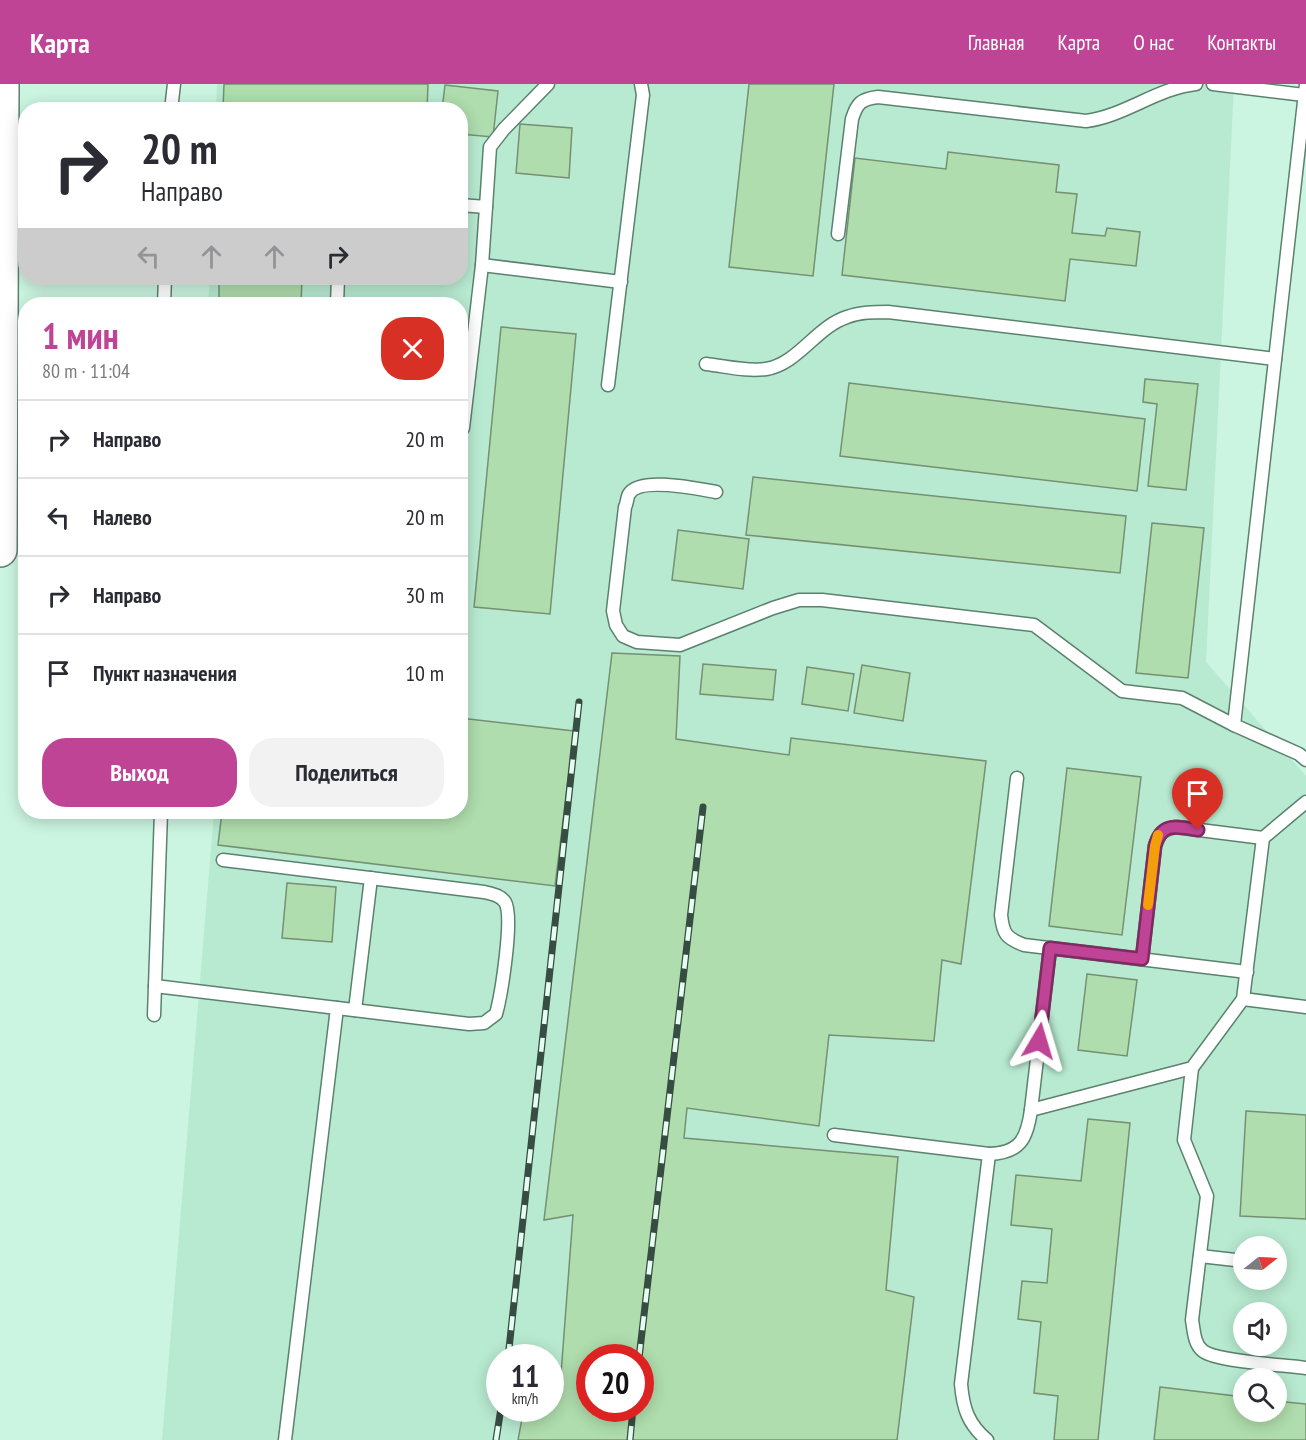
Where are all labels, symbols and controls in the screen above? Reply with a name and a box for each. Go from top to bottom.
text: Карта [30,24,90,61]
text: Главная [968,29,1024,56]
text: Карта [1057,29,1100,56]
text: О нас [1133,29,1174,56]
text: Контакты [1207,29,1276,56]
text: 20 m [141,121,218,176]
icon: right [42,126,120,204]
text: Направо [141,174,223,208]
icon: left [132,240,165,273]
icon: ahead [195,240,228,273]
icon: ahead [258,240,291,273]
icon: right [321,240,354,273]
text: 1 мин [42,312,119,359]
button: close [381,317,444,380]
text: 80 m · 11:04 [42,358,130,384]
icon: right [42,423,75,456]
text: Направо [93,425,161,453]
text: 20 m [405,425,444,453]
icon: left [42,501,75,534]
text: Налево [93,503,152,531]
text: 20 m [405,503,444,531]
icon: right [42,579,75,612]
text: Направо [93,581,161,609]
text: 30 m [405,581,444,609]
icon: arrive [42,657,75,690]
text: Пункт назначения [93,659,237,687]
text: 10 m [405,659,444,687]
button: Выход [42,738,237,807]
button: Поделиться [249,738,444,807]
pin [1172,768,1223,830]
icon: arrive [1181,777,1214,810]
position arrow [1007,1009,1071,1073]
north arrow [1233,1236,1287,1290]
map controls [1233,1236,1287,1422]
button: sound [1233,1302,1287,1356]
speed limit sign: 20 [576,1344,654,1422]
text: 11 [511,1356,539,1395]
button: search [1233,1368,1287,1422]
text: km/h [512,1389,538,1408]

